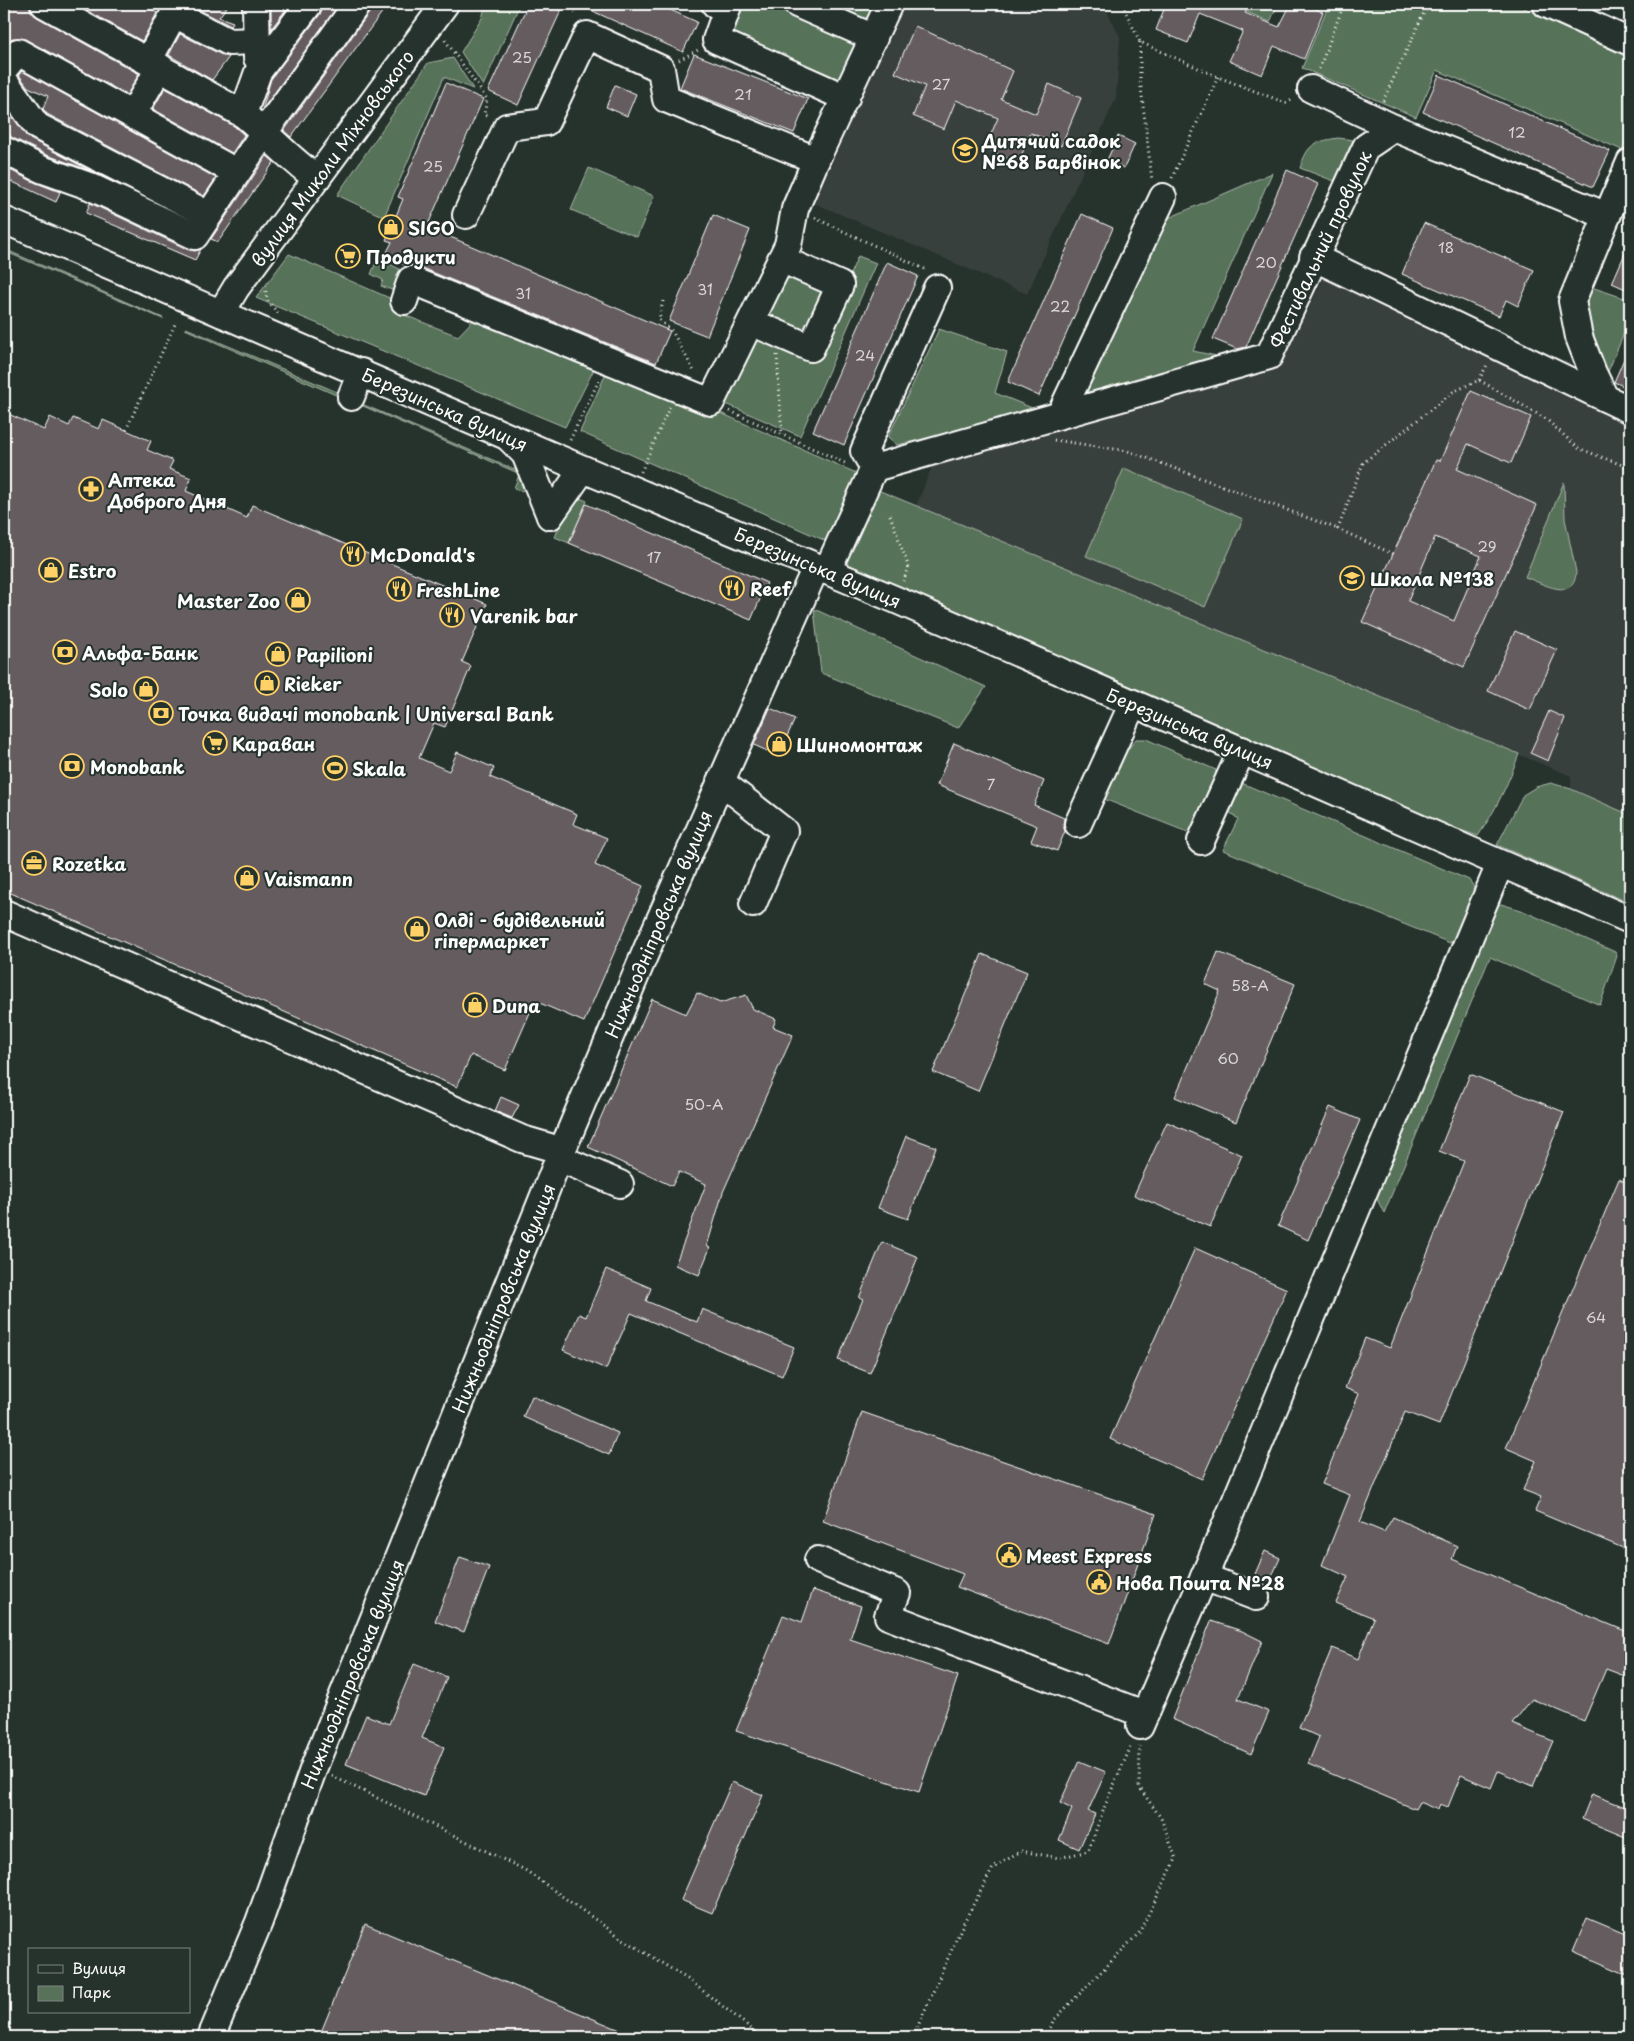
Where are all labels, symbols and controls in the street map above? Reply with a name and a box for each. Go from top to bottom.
street label: вулиця Миколи Міхновського [244,44,420,272]
house number: 25 [512,45,532,68]
house number: 27 [932,72,951,95]
house number: 21 [734,82,752,105]
house number: 12 [1508,120,1526,143]
place label: Дитячий садок №68 Барвінок [981,127,1122,175]
school or university icon: Дитячий садок №68 Барвінок [952,137,978,163]
street label: Фестивальний провулок [1262,145,1378,352]
house number: 25 [423,154,443,177]
shop icon: SIGO [378,214,404,240]
place label: SIGO [408,214,455,241]
house number: 18 [1438,235,1454,258]
supermarket icon: Продукти [335,243,361,269]
place label: Продукти [366,243,456,270]
house number: 20 [1255,250,1277,273]
house number: 31 [697,277,713,300]
house number: 31 [515,281,531,304]
house number: 22 [1050,294,1070,317]
house number: 24 [855,343,875,366]
street label: Березинська вулиця [358,360,532,458]
place label: Аптека Доброго Дня [107,466,227,514]
pharmacy icon: Аптека Доброго Дня [78,476,104,502]
street label: Березинська вулиця [731,520,905,614]
house number: 29 [1477,534,1497,557]
restaurant icon: McDonald's [340,541,366,567]
place label: McDonald's [370,541,476,568]
house number: 17 [647,545,661,568]
shop icon: Estro [38,557,64,583]
place label: Estro [68,557,117,584]
school or university icon: Школа №138 [1339,565,1365,591]
place label: Школа №138 [1370,565,1494,592]
restaurant icon: Reef [719,575,745,601]
place label: Reef [750,575,792,602]
restaurant icon: FreshLine [386,576,412,602]
place label: FreshLine [416,576,500,603]
place label: Master Zoo [177,587,280,614]
shop icon: Master Zoo [285,587,311,613]
restaurant icon: Varenik bar [439,602,465,628]
place label: Varenik bar [470,602,578,629]
bank icon: Альфа-Банк [52,639,78,665]
place label: Альфа-Банк [82,639,199,666]
shop icon: Papilioni [265,641,291,667]
place label: Papilioni [296,641,373,668]
shop icon: Rieker [254,670,280,696]
place label: Rieker [284,670,342,697]
place label: Solo [89,676,128,703]
shop icon: Solo [133,676,159,702]
street label: Березинська вулиця [1103,681,1277,775]
bank icon: Точка видачі monobank | Universal Bank [148,700,174,726]
place label: Точка видачі monobank | Universal Bank [178,700,554,727]
supermarket icon: Караван [202,730,228,756]
place label: Караван [232,730,315,757]
shop icon: Шиномонтаж [766,731,792,757]
place label: Шиномонтаж [796,731,923,758]
bank icon: Monobank [59,753,85,779]
place label: Monobank [90,753,185,780]
sports icon: Skala [322,755,348,781]
place label: Skala [352,755,407,782]
house number: 7 [987,772,996,795]
street label: Нижньодніпровська вулиця [598,806,718,1042]
office icon: Rozetka [21,850,47,876]
place label: Rozetka [52,850,127,877]
shop icon: Vaismann [234,865,260,891]
place label: Vaismann [264,865,353,892]
place label: Олді - будівельний гіпермаркет [434,906,605,954]
shop icon: Олді - будівельний гіпермаркет [404,916,430,942]
house number: 58-А [1231,973,1269,996]
shop icon: Duna [462,992,488,1018]
place label: Duna [492,992,541,1019]
house number: 60 [1217,1046,1239,1069]
house number: 50-А [684,1092,724,1115]
street label: Нижньодніпровська вулиця [445,1179,561,1417]
house number: 64 [1586,1305,1606,1328]
public building icon: Meest Express [996,1542,1022,1568]
place label: Meest Express [1026,1542,1152,1569]
street label: Нижньодніпровська вулиця [294,1555,410,1793]
public building icon: Нова Пошта №28 [1086,1569,1112,1595]
place label: Нова Пошта №28 [1116,1569,1285,1596]
legend [28,1948,190,2014]
text: Вулиця [72,1956,126,1979]
text: Парк [72,1980,111,2003]

